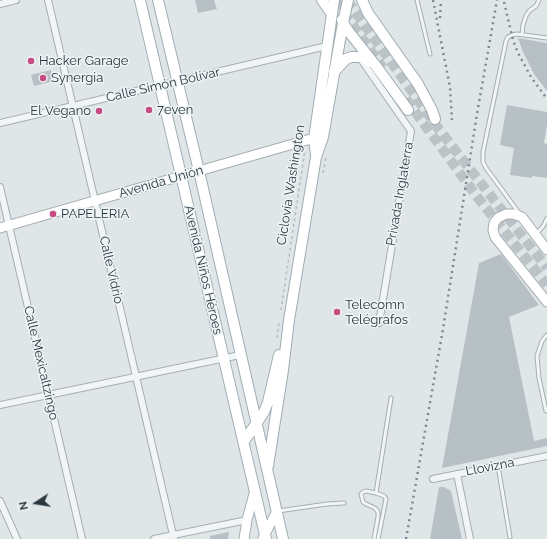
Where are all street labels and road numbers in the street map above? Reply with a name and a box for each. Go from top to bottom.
street label: Calle Simón Bolívar [104,64,222,106]
street label: Ciclovía Washington [274,124,308,246]
street label: Privada Inglaterra [383,141,417,247]
street label: Avenida Unión [117,163,205,201]
street label: Avenida Niños Héroes [180,204,226,336]
street label: Calle Vidrio [96,235,126,305]
street label: Calle Mexicaltzingo [20,304,62,422]
street label: Llovizna [464,455,516,479]

